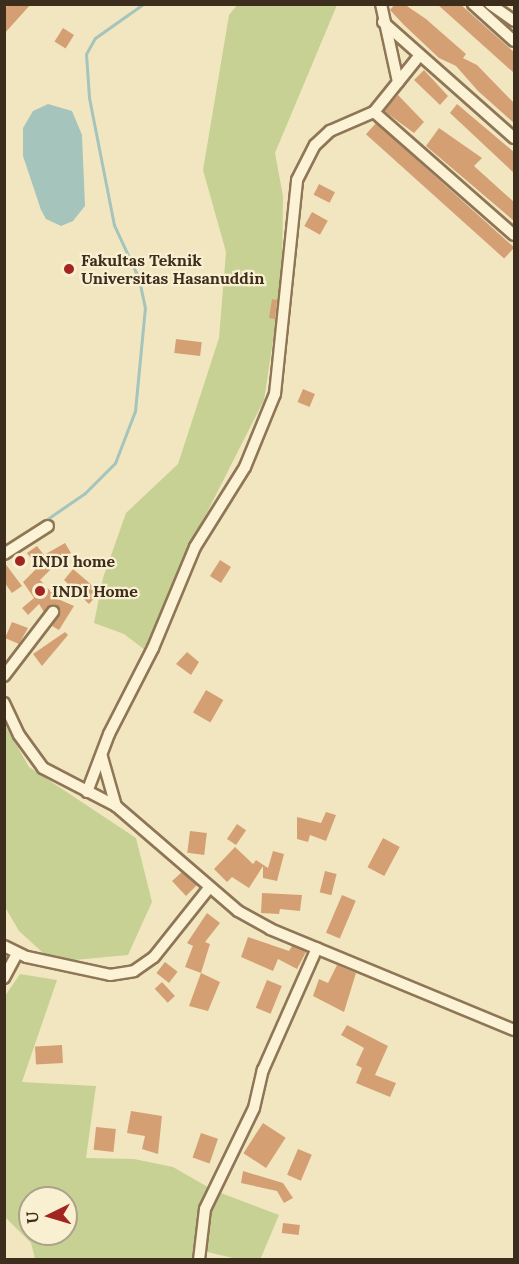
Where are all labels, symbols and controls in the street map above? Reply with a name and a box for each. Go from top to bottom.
place label: Fakultas Teknik Universitas Hasanuddin [81,250,264,288]
marker: Fakultas Teknik Universitas Hasanuddin [62,262,76,276]
place label: INDI home [32,551,115,571]
marker: INDI home [13,554,27,568]
place label: INDI Home [52,581,138,601]
marker: INDI Home [33,584,47,598]
north arrow [18,1186,78,1246]
text: U [22,1210,43,1224]

